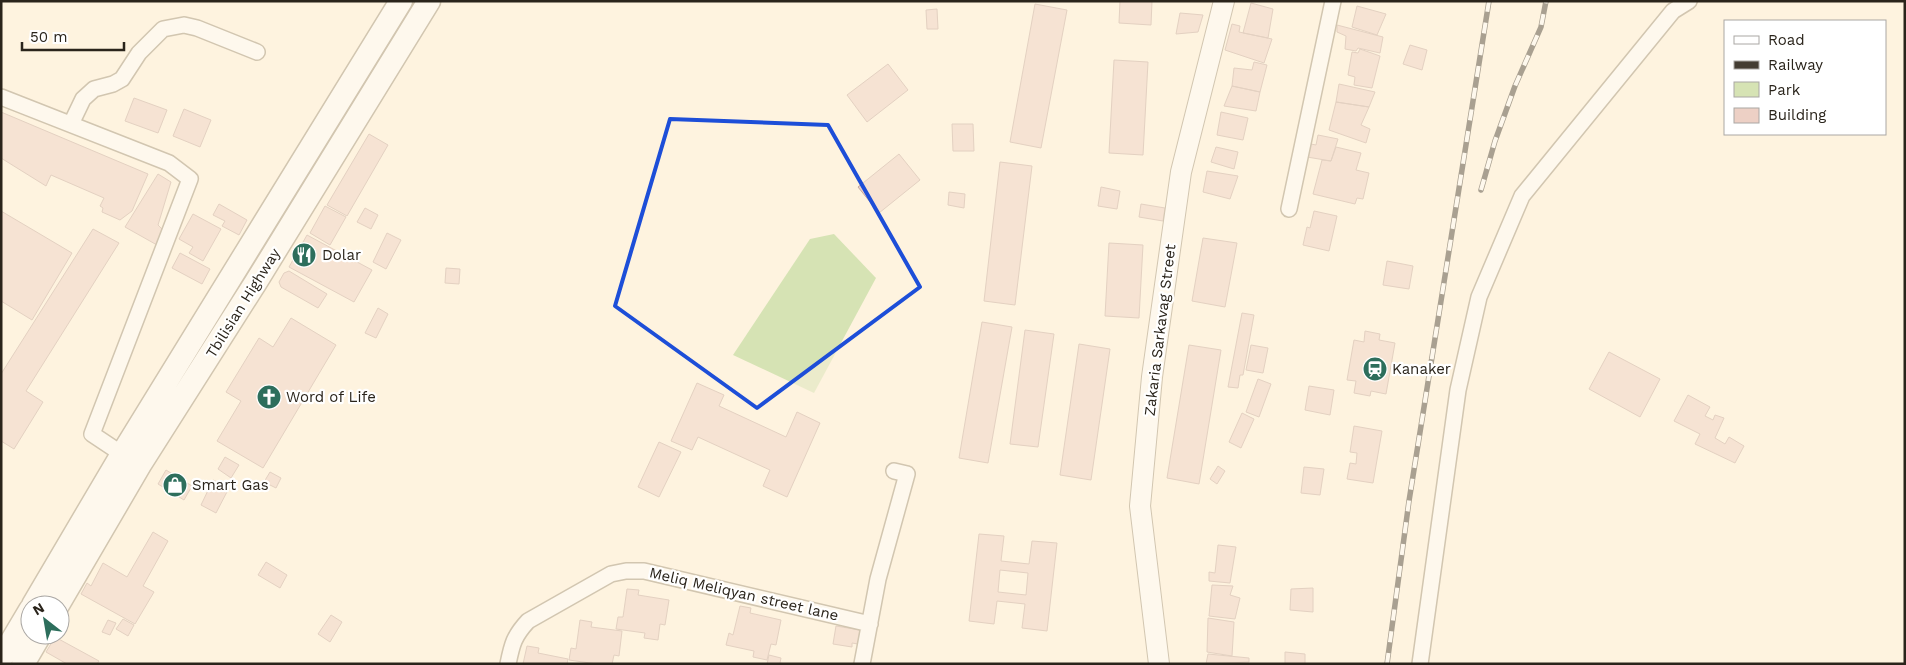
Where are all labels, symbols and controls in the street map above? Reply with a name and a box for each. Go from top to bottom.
scale bar [22,20,125,52]
legend [1724,20,1886,135]
text: 50 m [30,28,67,46]
text: Road [1768,31,1805,49]
text: Railway [1768,56,1823,74]
text: Park [1768,81,1801,99]
text: Building [1768,106,1826,124]
restaurant icon: Dolar [291,242,317,268]
street label: Zakaria Sarkavag Street [1141,242,1180,417]
street label: Tbilisian Highway [202,245,284,361]
place label: Dolar [322,246,361,264]
station icon: Kanaker [1362,356,1388,382]
place label: Kanaker [1392,360,1451,378]
church icon: Word of Life [256,384,282,410]
place label: Word of Life [286,388,376,406]
shop icon: Smart Gas [162,472,188,498]
place label: Smart Gas [192,476,269,494]
street label: Meliq Meliqyan street lane [648,563,840,625]
north arrow [20,595,70,645]
text: N [30,599,47,618]

